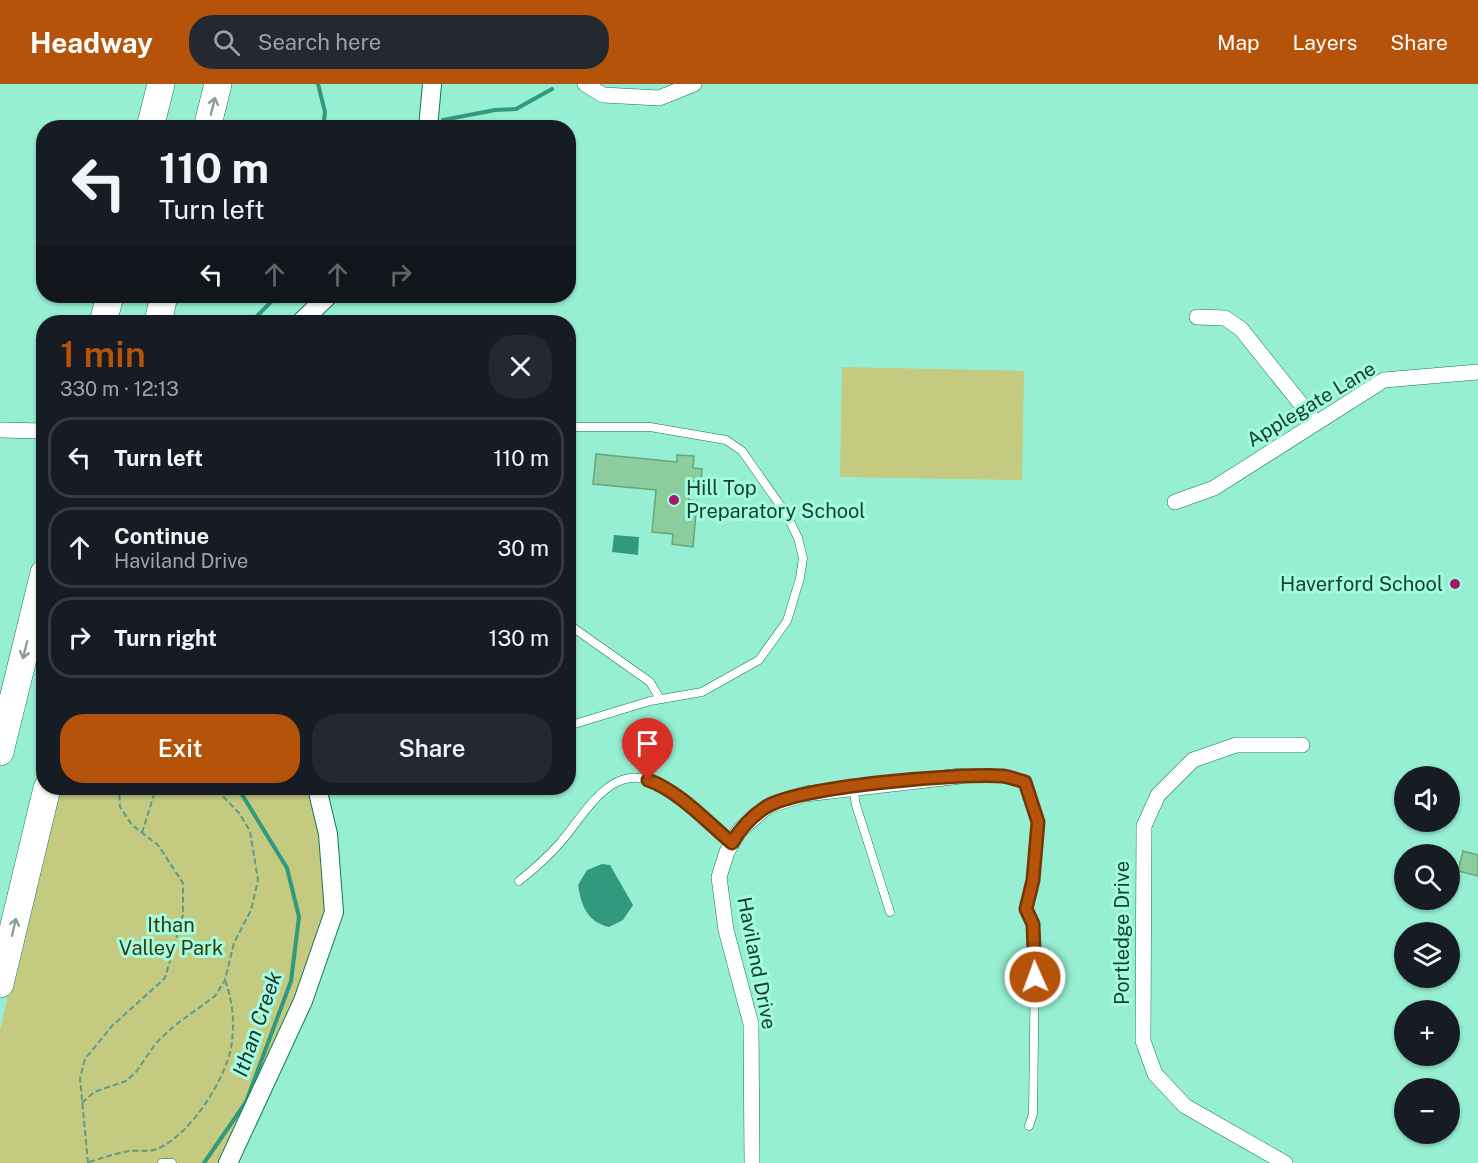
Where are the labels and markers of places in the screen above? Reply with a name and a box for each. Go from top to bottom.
place label: Hill Top Preparatory School [686,476,865,523]
marker: Hill Top Preparatory School [667,493,681,507]
place label: Haverford School [1280,572,1443,596]
marker: Haverford School [1448,577,1462,591]
pin [622,718,673,780]

